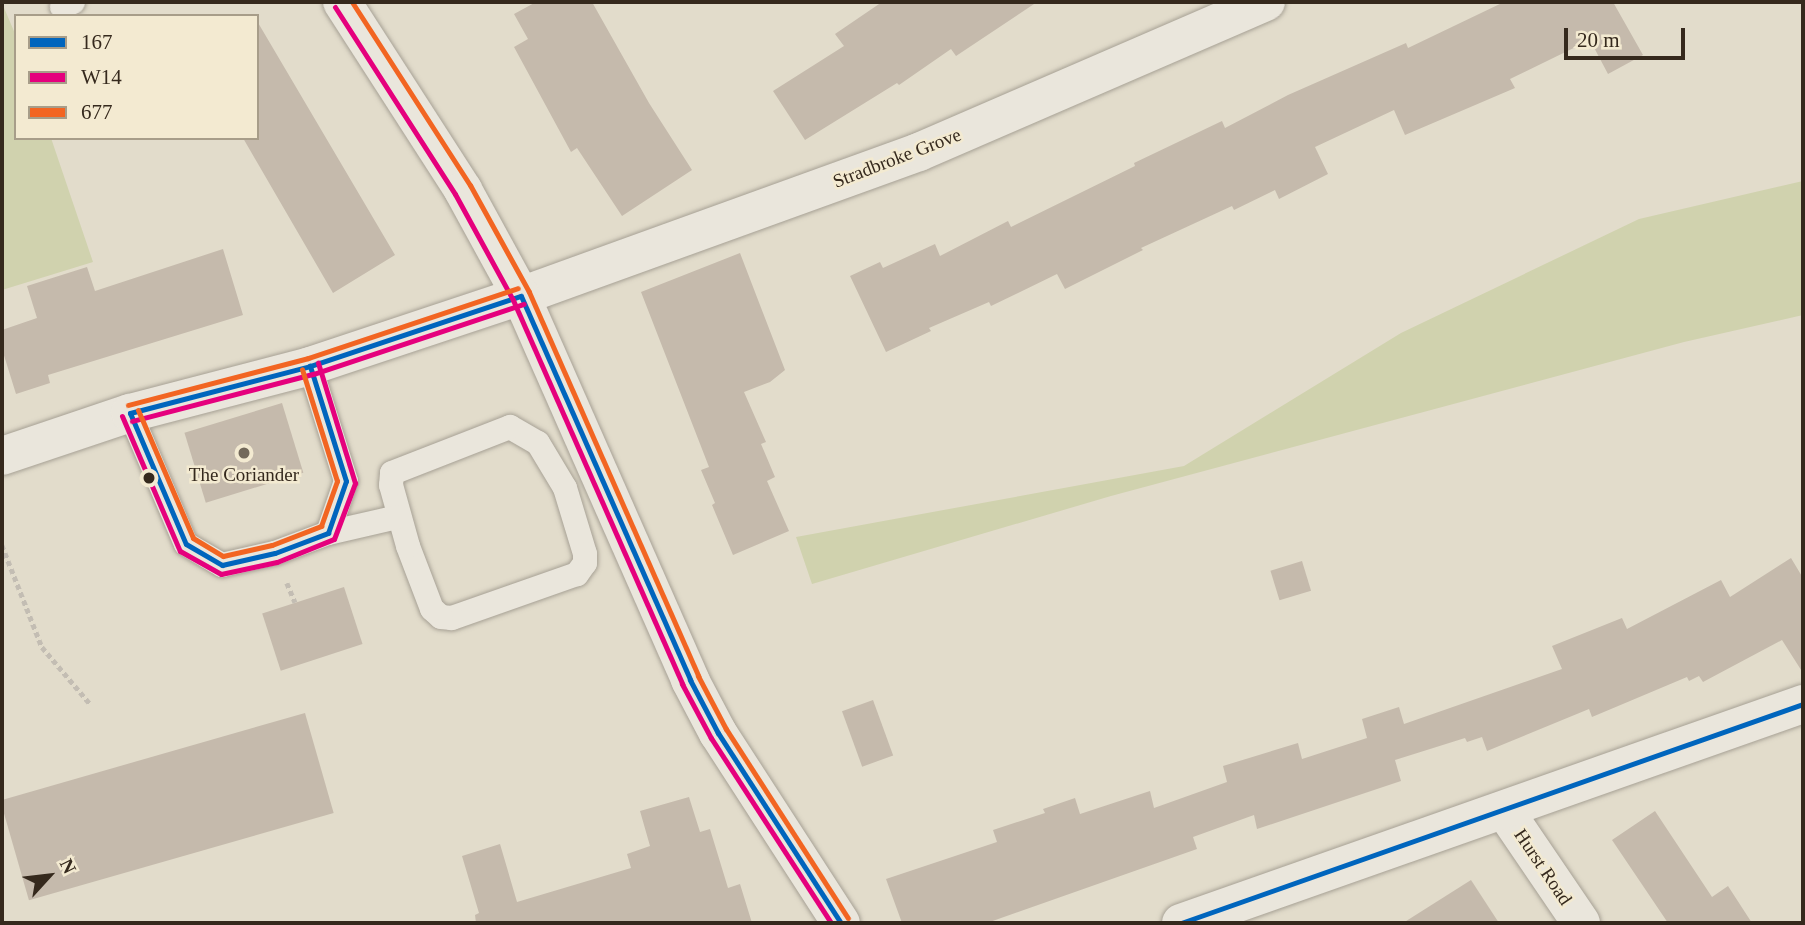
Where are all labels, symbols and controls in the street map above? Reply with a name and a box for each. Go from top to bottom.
legend [14,14,259,140]
scale bar [1567,14,1688,58]
text: 20 m [1577,28,1620,52]
text: 167 [81,30,113,54]
text: W14 [81,65,122,89]
text: 677 [81,100,113,124]
street label: Stradbroke Grove [830,123,964,193]
marker: The Coriander [236,445,252,461]
place label: The Coriander [189,464,299,486]
unlabelled marker [142,471,156,485]
street label: Hurst Road [1509,825,1577,909]
north arrow [14,841,84,911]
text: N [56,855,81,877]

